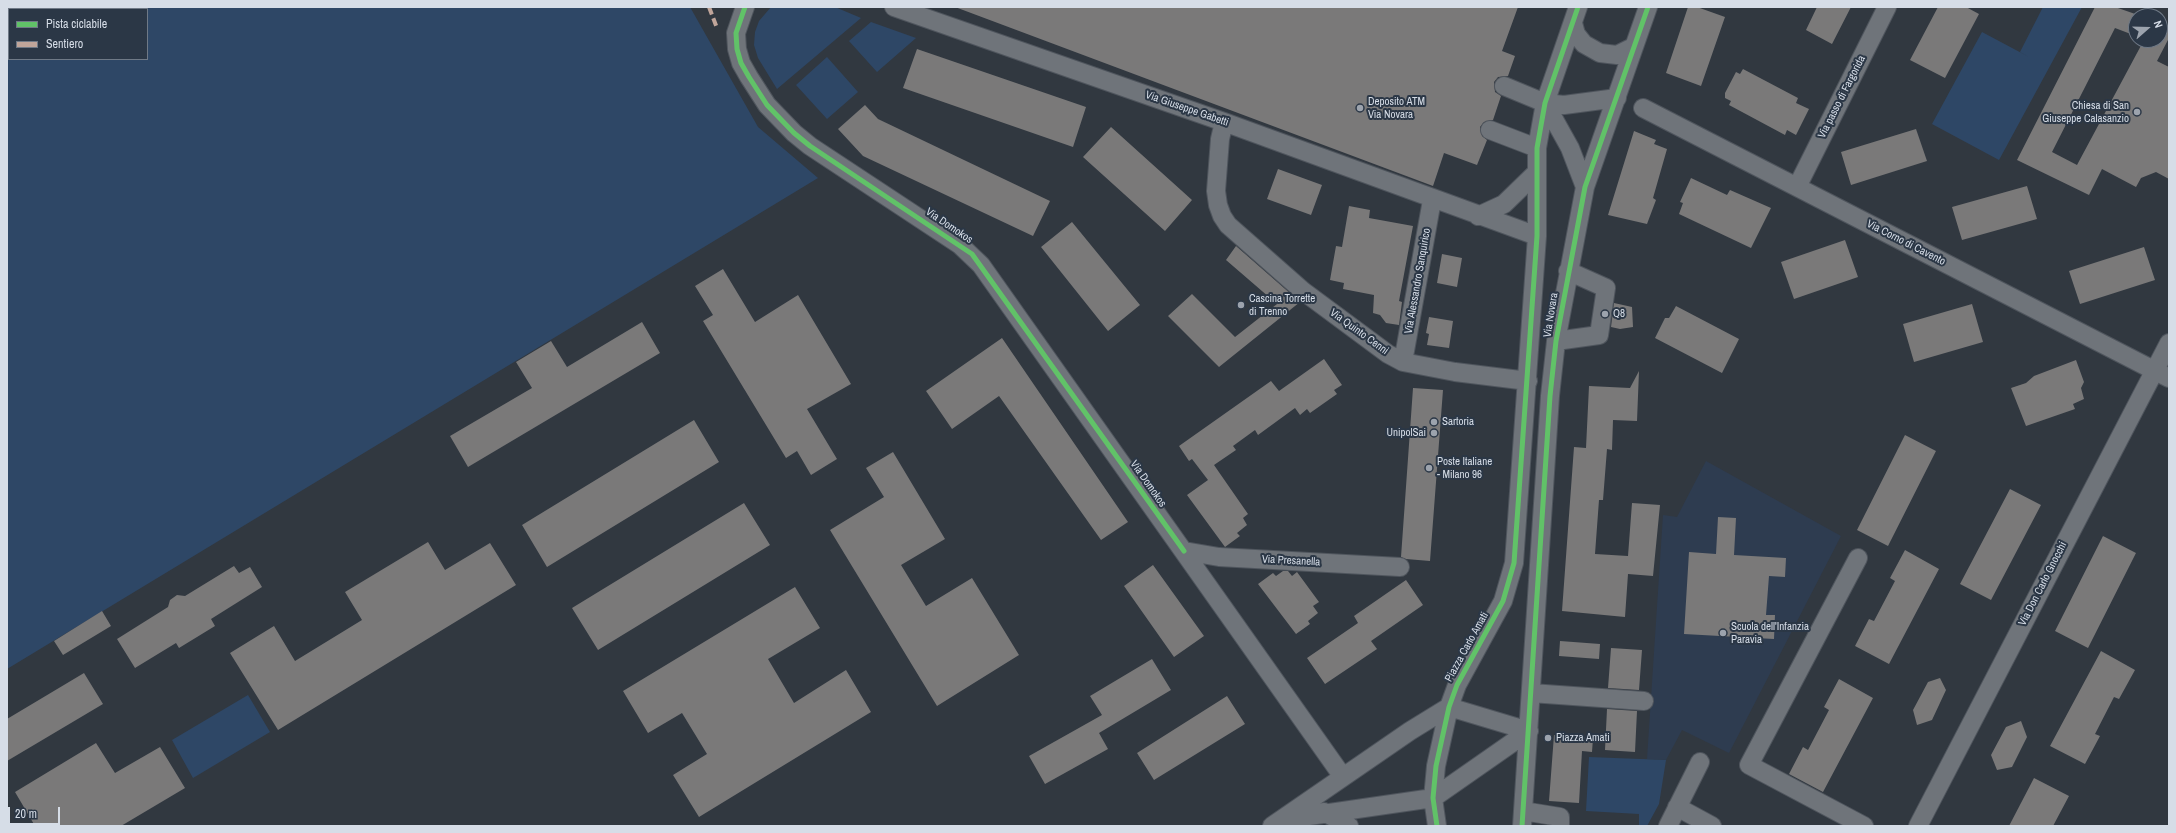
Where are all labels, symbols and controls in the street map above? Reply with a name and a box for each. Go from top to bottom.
legend [8,8,148,60]
north arrow [2128,8,2168,48]
text: Pista ciclabile [46,16,107,32]
text: N [2151,19,2166,30]
text: Sentiero [46,36,83,52]
street label: Via passo di Fargorida [1815,53,1869,141]
street label: Via Giuseppe Gabetti [1144,89,1230,129]
place label: Deposito ATM Via Novara [1368,95,1425,121]
place label: Chiesa di San Giuseppe Calasanzio [2042,99,2129,125]
marker: Deposito ATM Via Novara [1355,103,1365,113]
marker: Chiesa di San Giuseppe Calasanzio [2132,107,2142,117]
street label: Via Domokos [923,205,975,247]
street label: Via Corno di Cavento [1864,217,1948,269]
street label: Via Alessandro Sanquirico [1402,227,1434,335]
place label: Cascina Torrette di Trenno [1249,292,1315,318]
street label: Via Novara [1541,292,1561,338]
marker: Cascina Torrette di Trenno [1236,300,1246,310]
street label: Via Quinto Cenni [1327,306,1391,358]
place label: Q8 [1613,307,1625,321]
marker: Q8 [1600,309,1610,319]
place label: Sartoria [1442,415,1474,429]
marker: Sartoria [1429,417,1439,427]
place label: UnipolSai [1386,426,1426,440]
marker: UnipolSai [1429,428,1439,438]
place label: Poste Italiane - Milano 96 [1437,455,1492,481]
street label: Via Domokos [1127,458,1169,510]
marker: Poste Italiane - Milano 96 [1424,463,1434,473]
street label: Via Don Carlo Gnocchi [2016,540,2070,628]
street label: Via Presanella [1261,553,1321,569]
street label: Piazza Carlo Amati [1442,610,1492,684]
place label: Scuola dell'Infanzia Paravia [1731,620,1809,646]
marker: Scuola dell'Infanzia Paravia [1718,628,1728,638]
place label: Piazza Amati [1556,731,1610,745]
marker: Piazza Amati [1543,733,1553,743]
scale bar [10,799,62,825]
text: 20 m [15,806,37,822]

